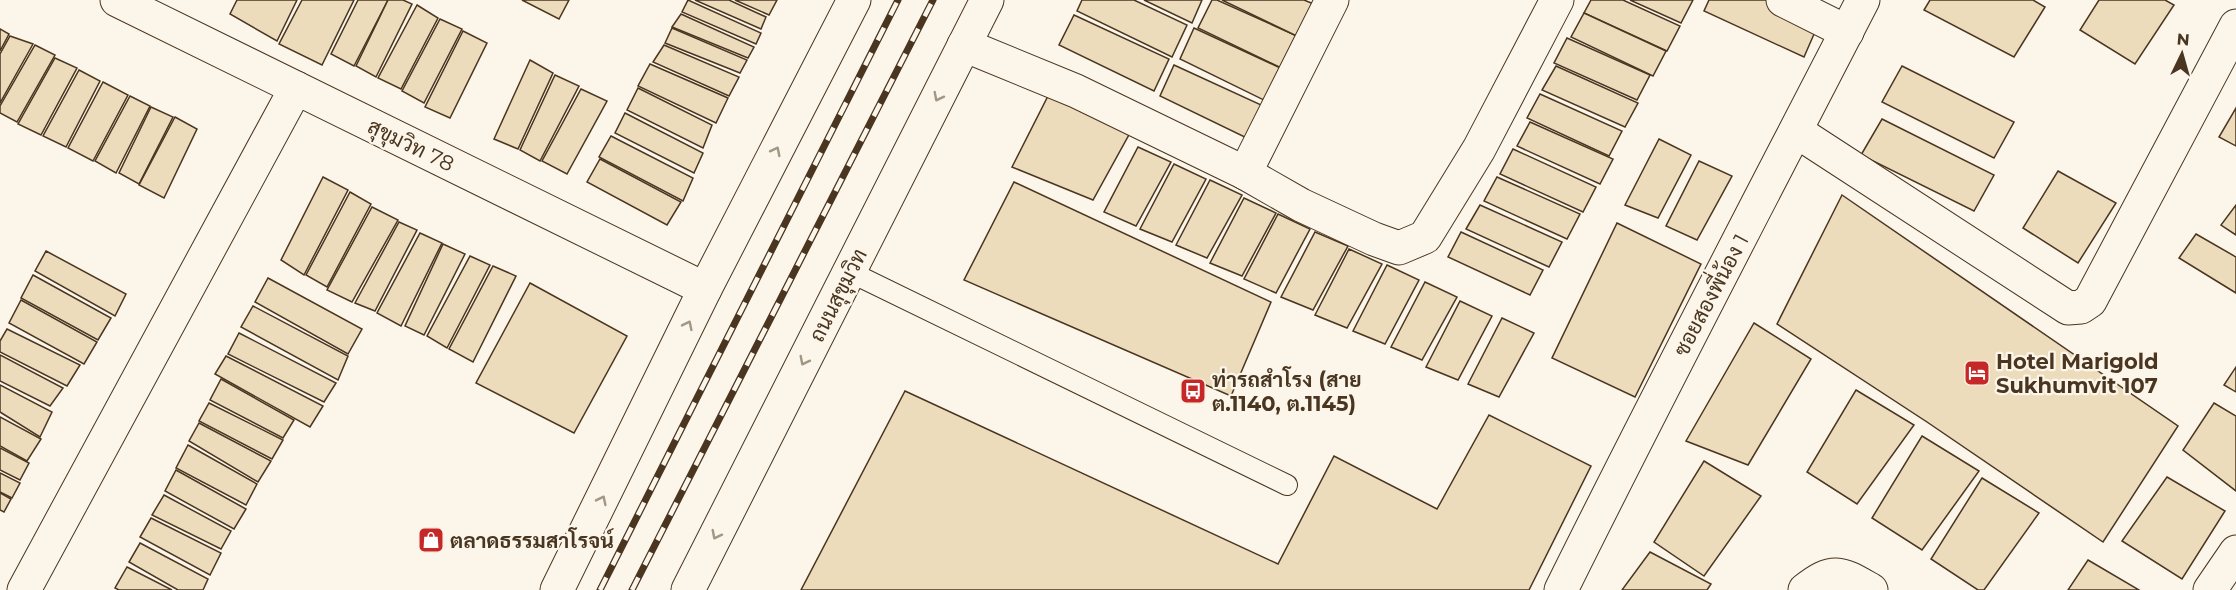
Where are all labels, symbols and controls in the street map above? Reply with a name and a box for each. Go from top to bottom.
north arrow [2152,24,2212,84]
text: N [2176,30,2191,50]
one-way arrow [933,91,945,102]
street label: สุขุมวิท 78 [363,113,458,178]
one-way arrow [769,147,781,158]
street label: ซอยสองพี่น้อง 1 [1662,226,1754,360]
street label: ถนนสุขุมวิท [804,244,874,347]
one-way arrow [681,321,692,331]
place label: Hotel Marigold Sukhumvit 107 [1996,349,2159,398]
one-way arrow [800,355,812,366]
hotel icon: Hotel Marigold Sukhumvit 107 [1962,358,1992,388]
place label: ท่ารถสำโรง (สาย ต.1140, ต.1145) [1212,366,1362,416]
bus stop icon: ท่ารถสำโรง (สาย ต.1140, ต.1145) [1178,376,1208,406]
one-way arrow [594,495,606,506]
shop icon: ตลาดธรรมสาโรจน์ [416,525,446,555]
place label: ตลาดธรรมสาโรจน์ [450,527,615,553]
one-way arrow [712,529,723,540]

